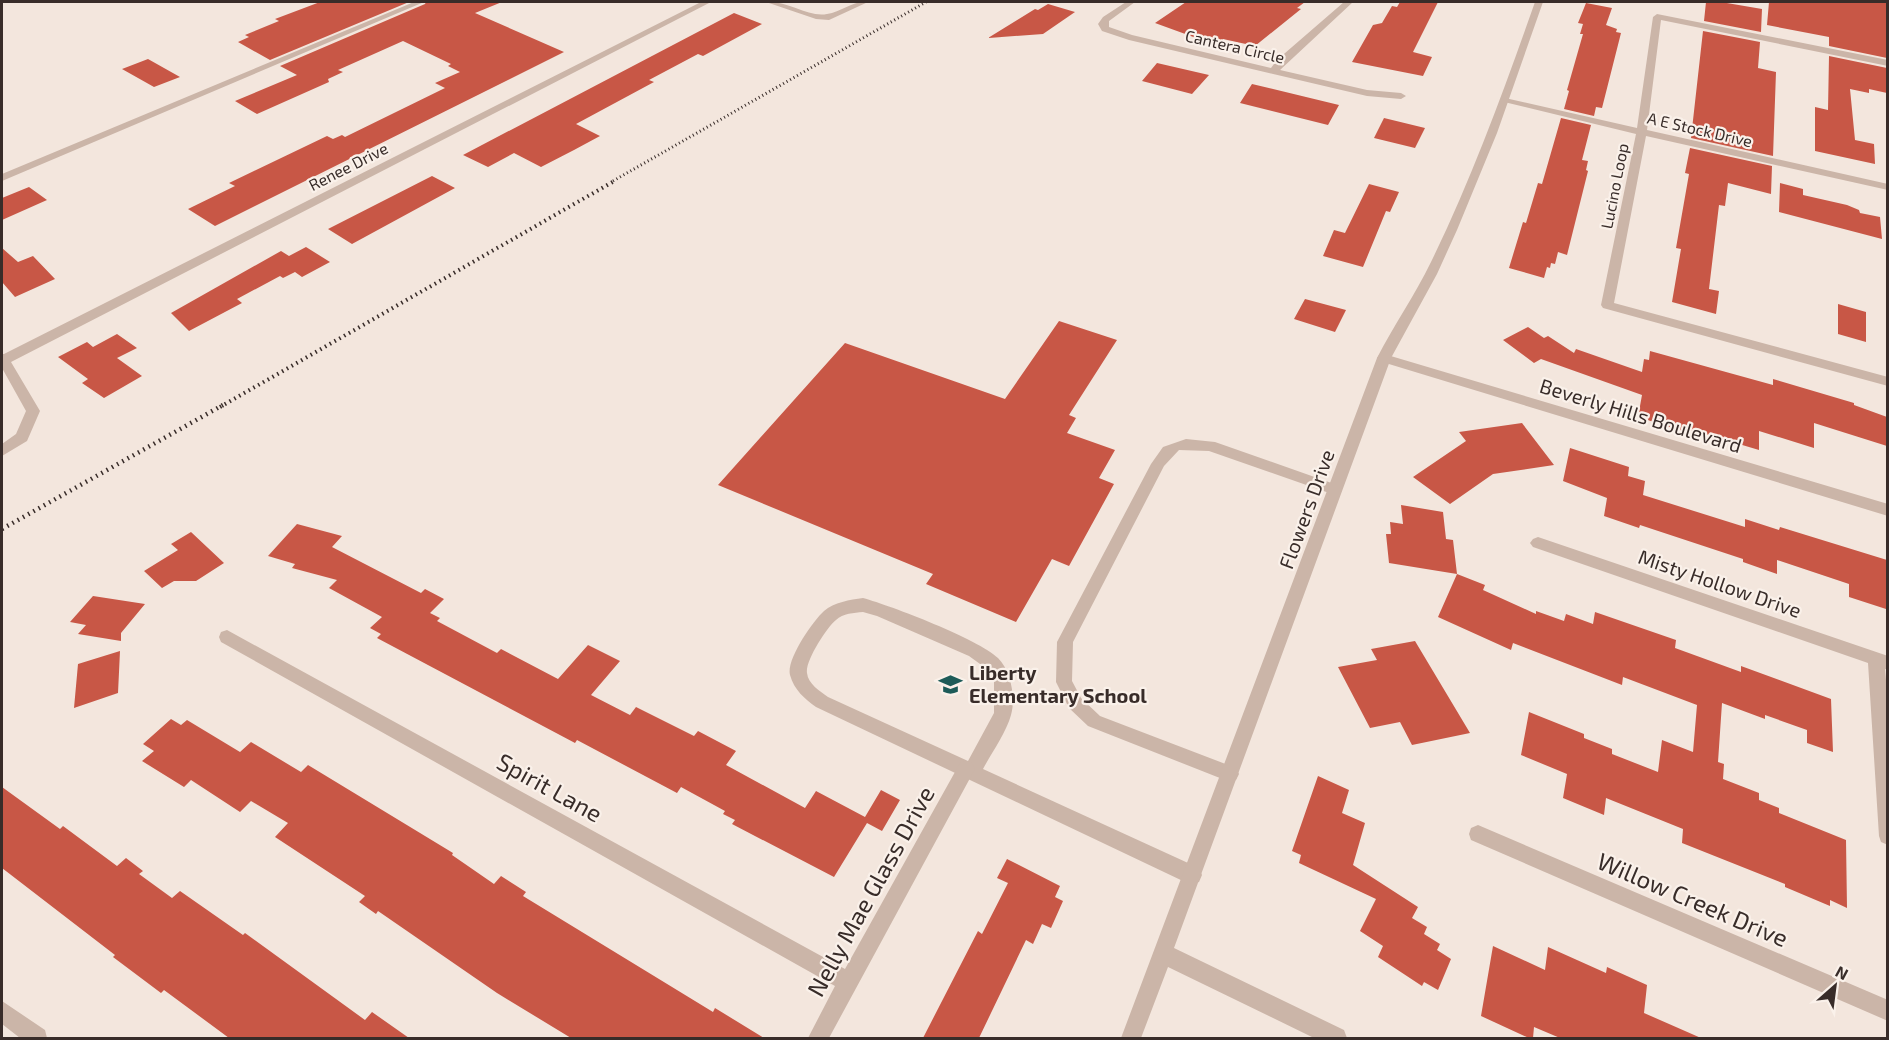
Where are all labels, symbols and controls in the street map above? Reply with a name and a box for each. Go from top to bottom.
street label: Cantera Circle [1184,25,1286,67]
street label: A E Stock Drive [1646,108,1754,150]
street label: Renee Drive [305,138,391,194]
street label: Lucino Loop [1596,142,1632,230]
street label: Beverly Hills Boulevard [1537,373,1745,457]
street label: Flowers Drive [1273,446,1339,572]
street label: Misty Hollow Drive [1635,544,1805,622]
place label: Liberty Elementary School [969,660,1147,708]
school or university icon: Liberty Elementary School [938,671,964,697]
street label: Spirit Lane [492,746,608,828]
street label: Nelly Mae Glass Drive [800,781,940,1001]
street label: Willow Creek Drive [1593,846,1793,952]
north arrow [1805,956,1865,1016]
text: N [1833,961,1852,983]

